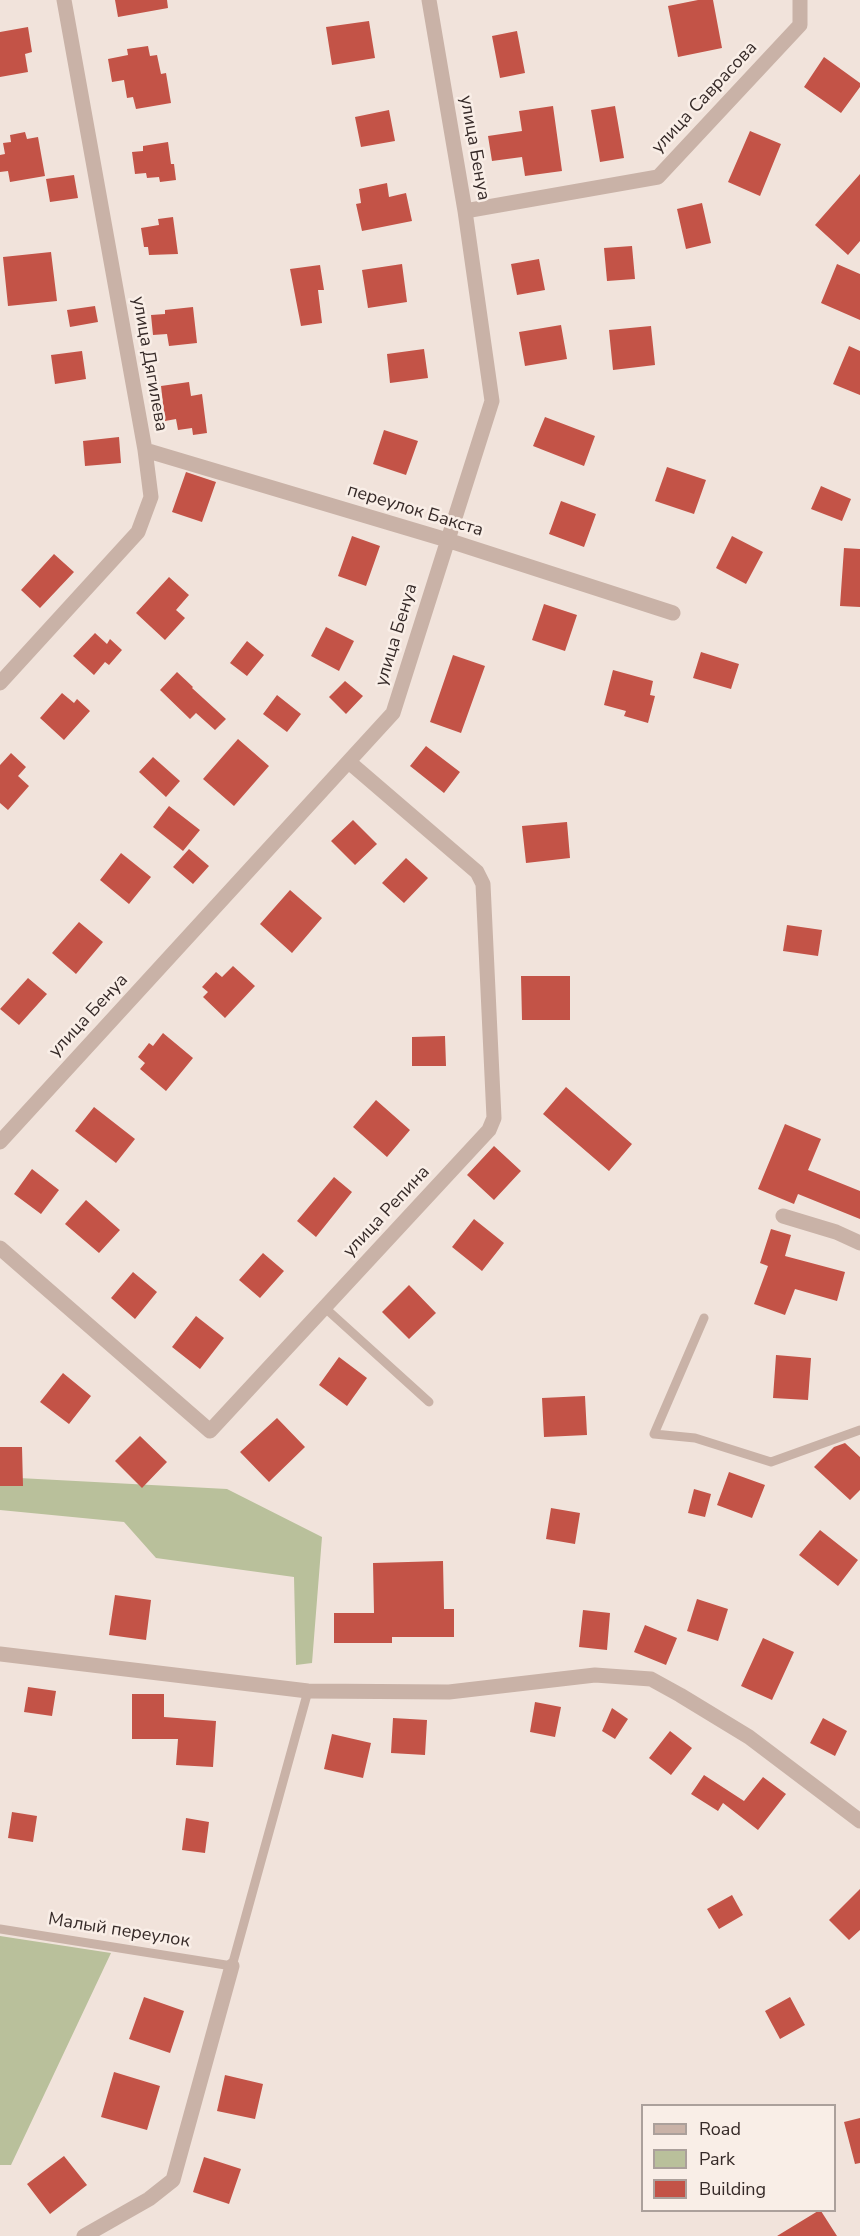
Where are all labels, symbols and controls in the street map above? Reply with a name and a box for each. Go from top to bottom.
street label: улица Саврасова [648,38,762,158]
street label: улица Бенуа [454,94,494,202]
street label: улица Дягилева [127,295,171,433]
street label: переулок Бакста [344,480,486,542]
street label: улица Бенуа [371,581,423,689]
street label: улица Бенуа [45,970,133,1062]
street label: улица Репина [339,1162,435,1262]
street label: Малый переулок [47,1909,191,1953]
legend [641,2104,836,2212]
text: Road [699,2117,741,2141]
text: Park [699,2147,735,2171]
text: Building [699,2177,766,2201]

